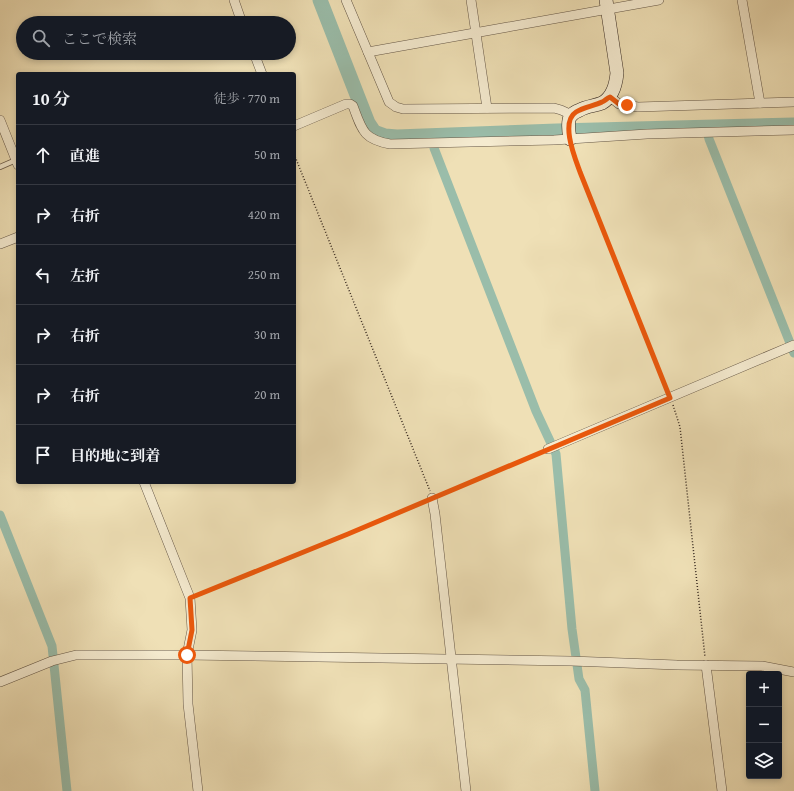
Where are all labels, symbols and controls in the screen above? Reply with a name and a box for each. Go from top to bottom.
search box [16,16,296,60]
icon: search [30,27,52,49]
text: ここで検索 [62,28,137,49]
text: 10 分 [32,86,70,111]
text: 徒歩 · 770 m [214,89,280,108]
route end [618,96,636,114]
icon: ahead [32,144,54,166]
text: 直進 [70,145,100,166]
text: 50 m [254,145,280,164]
icon: right [32,204,54,226]
text: 右折 [70,205,100,226]
text: 420 m [248,205,280,224]
icon: left [32,264,54,286]
text: 左折 [70,265,100,286]
text: 250 m [248,265,280,284]
icon: right [32,324,54,346]
text: 右折 [70,325,100,346]
text: 30 m [254,325,280,344]
icon: right [32,384,54,406]
text: 右折 [70,385,100,406]
text: 20 m [254,385,280,404]
icon: arrive [32,444,54,466]
text: 目的地に到着 [70,445,160,466]
route start [178,646,196,664]
map controls [746,671,782,779]
button: + [746,671,782,707]
button: − [746,707,782,743]
button: layers [746,743,782,779]

